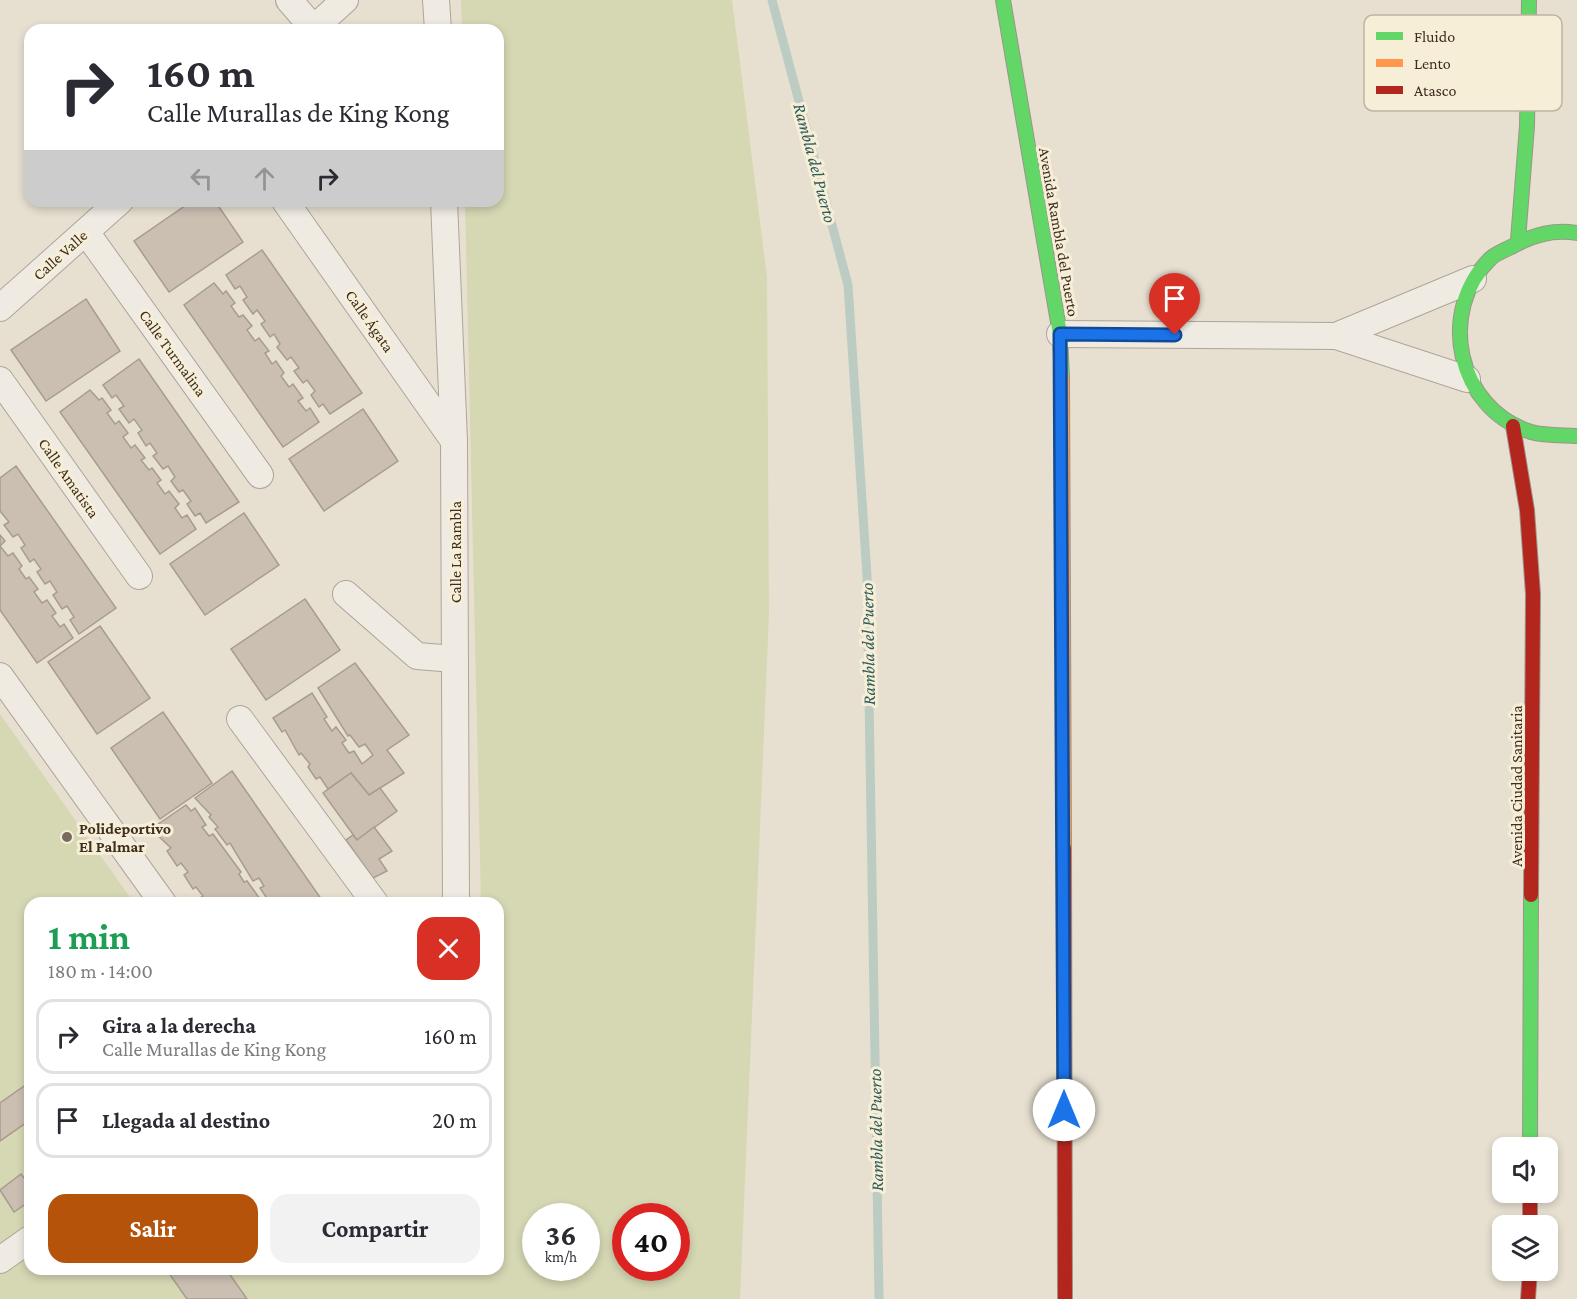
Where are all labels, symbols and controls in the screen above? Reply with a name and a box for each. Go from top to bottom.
legend [1364,15,1562,111]
text: Fluido [1414,28,1455,45]
icon: right [48,48,126,126]
text: 160 m [147,49,255,96]
text: Lento [1414,55,1451,72]
text: Atasco [1414,82,1456,99]
text: Calle Murallas de King Kong [147,98,450,128]
water label: Rambla del Puerto [789,101,841,225]
street label: Avenida Rambla del Puerto [1036,146,1082,318]
icon: left [185,162,218,195]
icon: ahead [248,162,281,195]
icon: right [311,162,344,195]
street label: Calle Valle [30,226,90,284]
pin [1149,273,1200,335]
icon: arrive [1158,282,1191,315]
street label: Calle Ágata [342,287,398,356]
street label: Calle Turmalina [136,306,210,400]
street label: Calle Amatista [35,435,103,521]
street label: Calle La Rambla [447,500,464,603]
water label: Rambla del Puerto [857,582,879,706]
street label: Avenida Ciudad Sanitaria [1508,705,1525,867]
place label: Polideportivo El Palmar [79,820,171,855]
marker: Polideportivo El Palmar [60,830,74,844]
text: 1 min [48,917,130,957]
button: close [417,917,480,980]
text: 180 m · 14:00 [48,960,153,982]
text: Gira a la derecha [102,1013,256,1038]
icon: right [51,1020,84,1053]
text: 160 m [424,1024,477,1049]
text: Calle Murallas de King Kong [102,1038,326,1060]
water label: Rambla del Puerto [865,1068,887,1192]
position arrow [1032,1078,1096,1142]
icon: arrive [51,1104,84,1137]
text: Llegada al destino [102,1108,270,1133]
text: 20 m [432,1108,477,1133]
map controls [1492,1137,1558,1281]
button: sound [1492,1137,1558,1203]
button: Salir [48,1194,258,1263]
button: Compartir [270,1194,480,1263]
speed limit sign: 40 [612,1203,690,1281]
button: layers [1492,1215,1558,1281]
text: 36 [545,1218,577,1251]
text: km/h [545,1249,577,1265]

